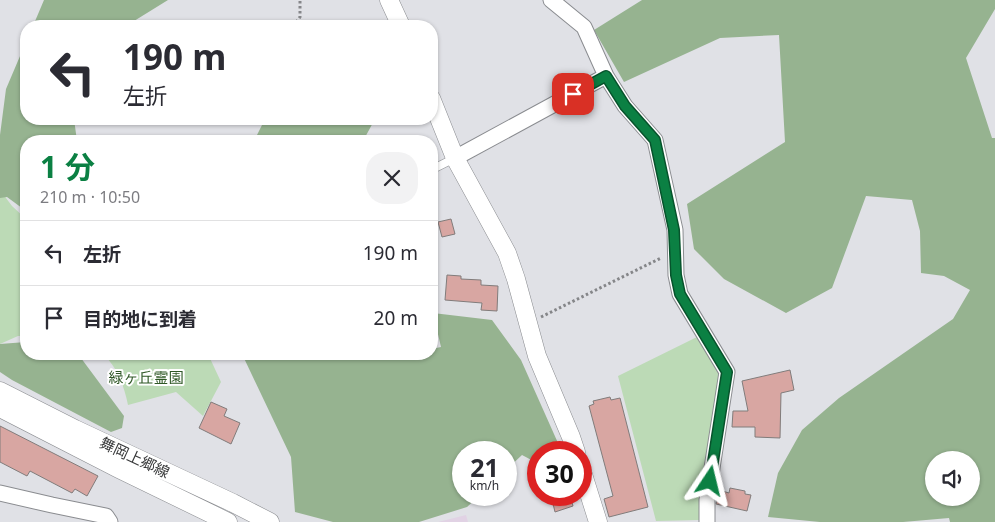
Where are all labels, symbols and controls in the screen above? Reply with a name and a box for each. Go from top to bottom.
text: 190 m [123,33,226,80]
icon: left [40,40,105,105]
pin [552,73,594,115]
text: 左折 [123,80,167,110]
icon: arrive [559,80,587,108]
text: 1 分 [40,146,95,187]
button: close [366,152,418,204]
text: 210 m · 10:50 [40,186,140,208]
icon: left [40,239,68,267]
text: 190 m [363,240,418,266]
text: 左折 [83,241,121,267]
icon: arrive [40,304,68,332]
text: 20 m [374,305,418,331]
text: 目的地に到着 [83,306,197,332]
park label: 緑ヶ丘霊園 [108,367,184,387]
street label: 舞岡上郷線 [97,432,173,482]
speed limit sign: 30 [527,441,592,506]
text: 21 [470,450,499,484]
map controls [925,451,980,506]
button: sound [925,451,980,506]
position arrow [683,454,735,506]
text: km/h [470,477,499,494]

